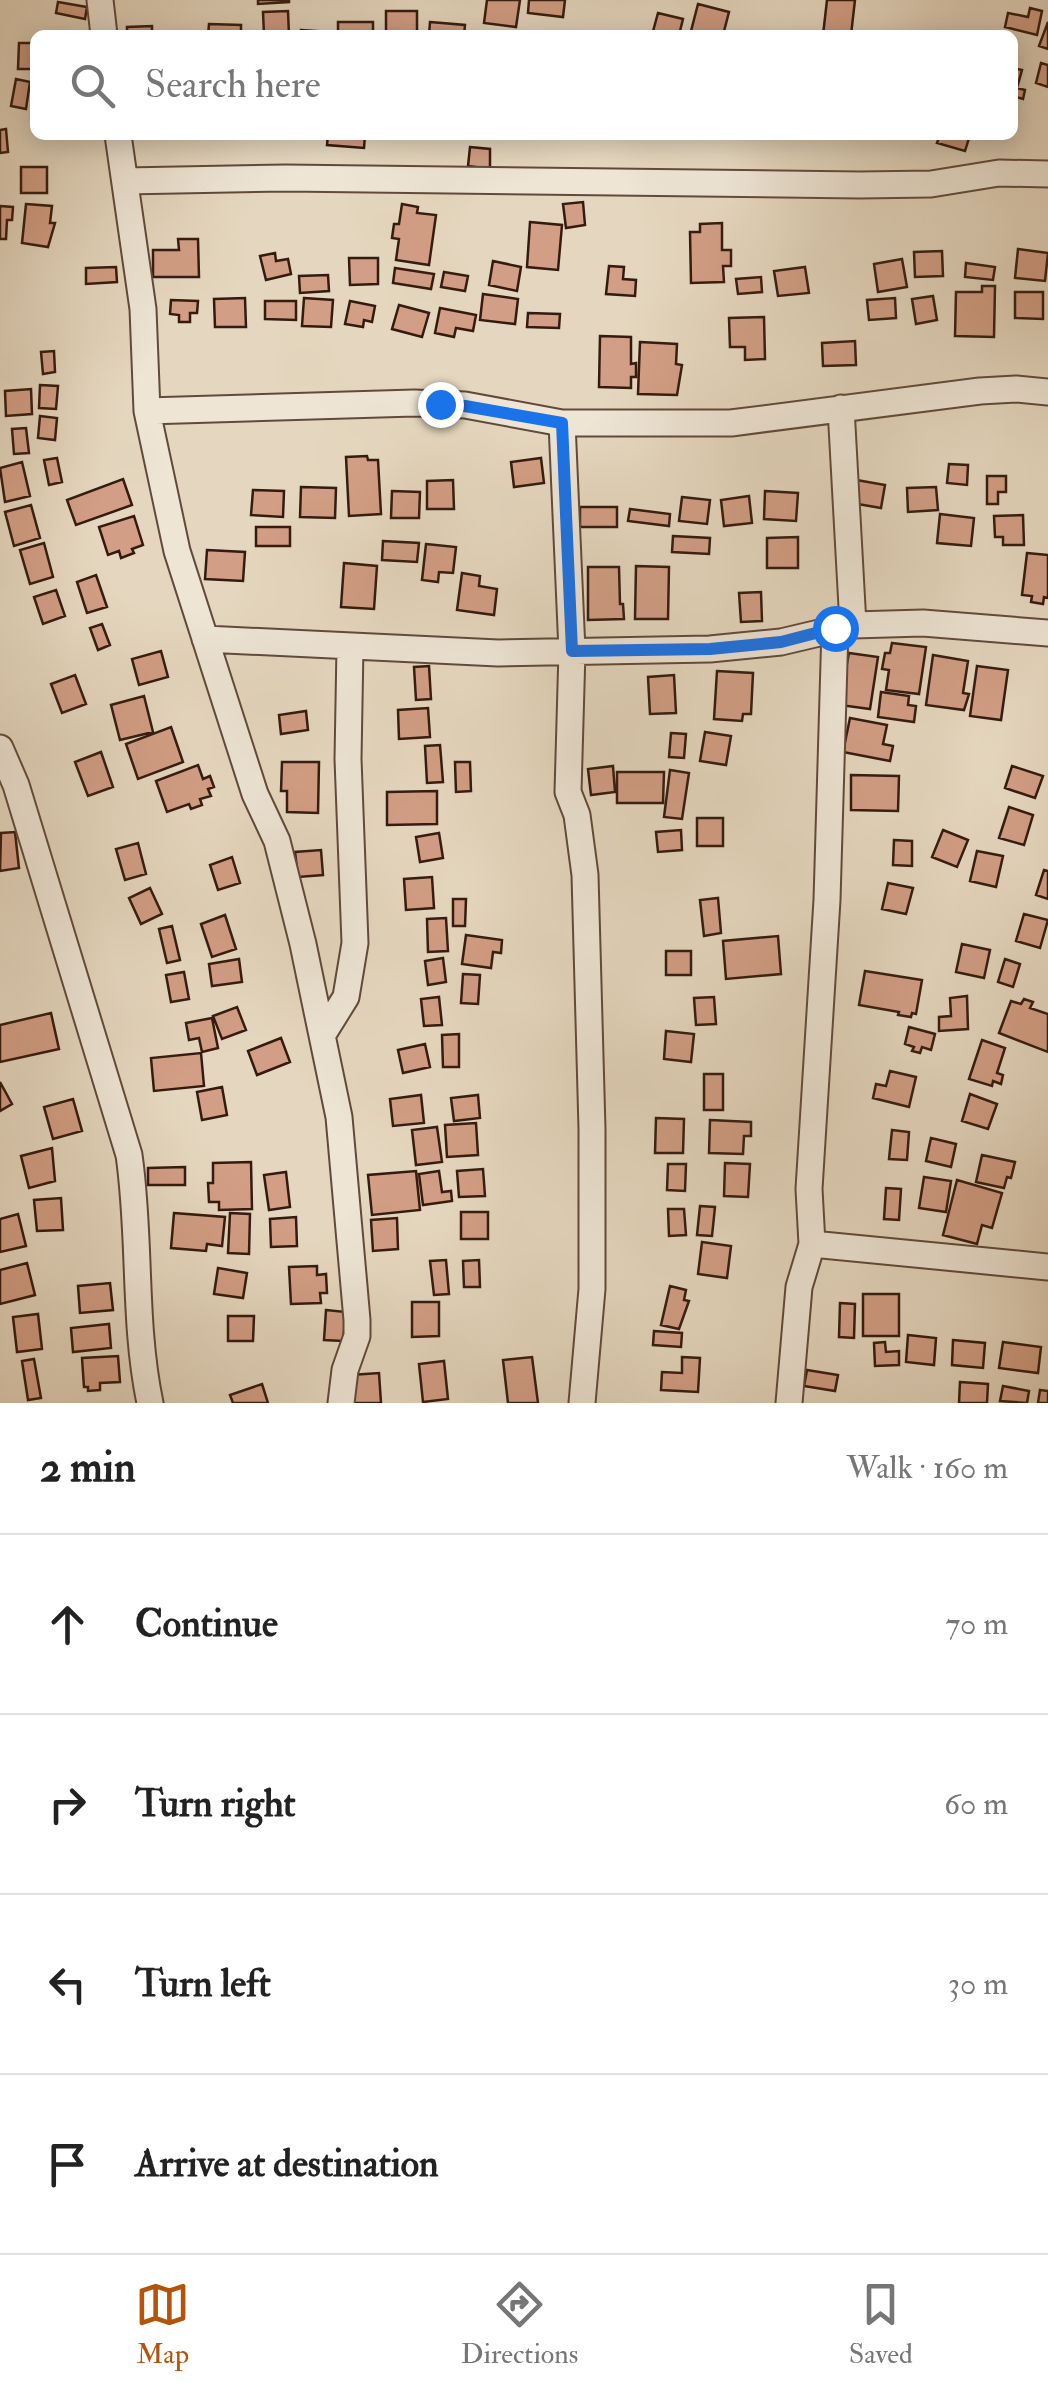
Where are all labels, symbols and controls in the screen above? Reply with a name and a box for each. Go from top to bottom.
search box [30,30,1018,140]
icon: search [65,58,120,113]
text: Search here [145,61,321,109]
route end [418,382,464,428]
route start [813,606,859,652]
text: 2 min [40,1442,136,1494]
text: Walk · 160 m [846,1448,1008,1488]
icon: ahead [40,1597,95,1652]
text: Continue [135,1600,278,1648]
text: 70 m [945,1604,1008,1644]
icon: right [40,1777,95,1832]
text: Turn right [135,1780,296,1828]
text: 60 m [944,1784,1008,1824]
icon: left [40,1957,95,2012]
text: Turn left [135,1960,271,2008]
text: 30 m [948,1964,1008,2004]
icon: arrive [40,2137,95,2192]
text: Arrive at destination [135,2140,439,2188]
tab: Map [135,2277,190,2372]
tab: Directions [461,2277,578,2372]
tab: Saved [849,2277,913,2372]

